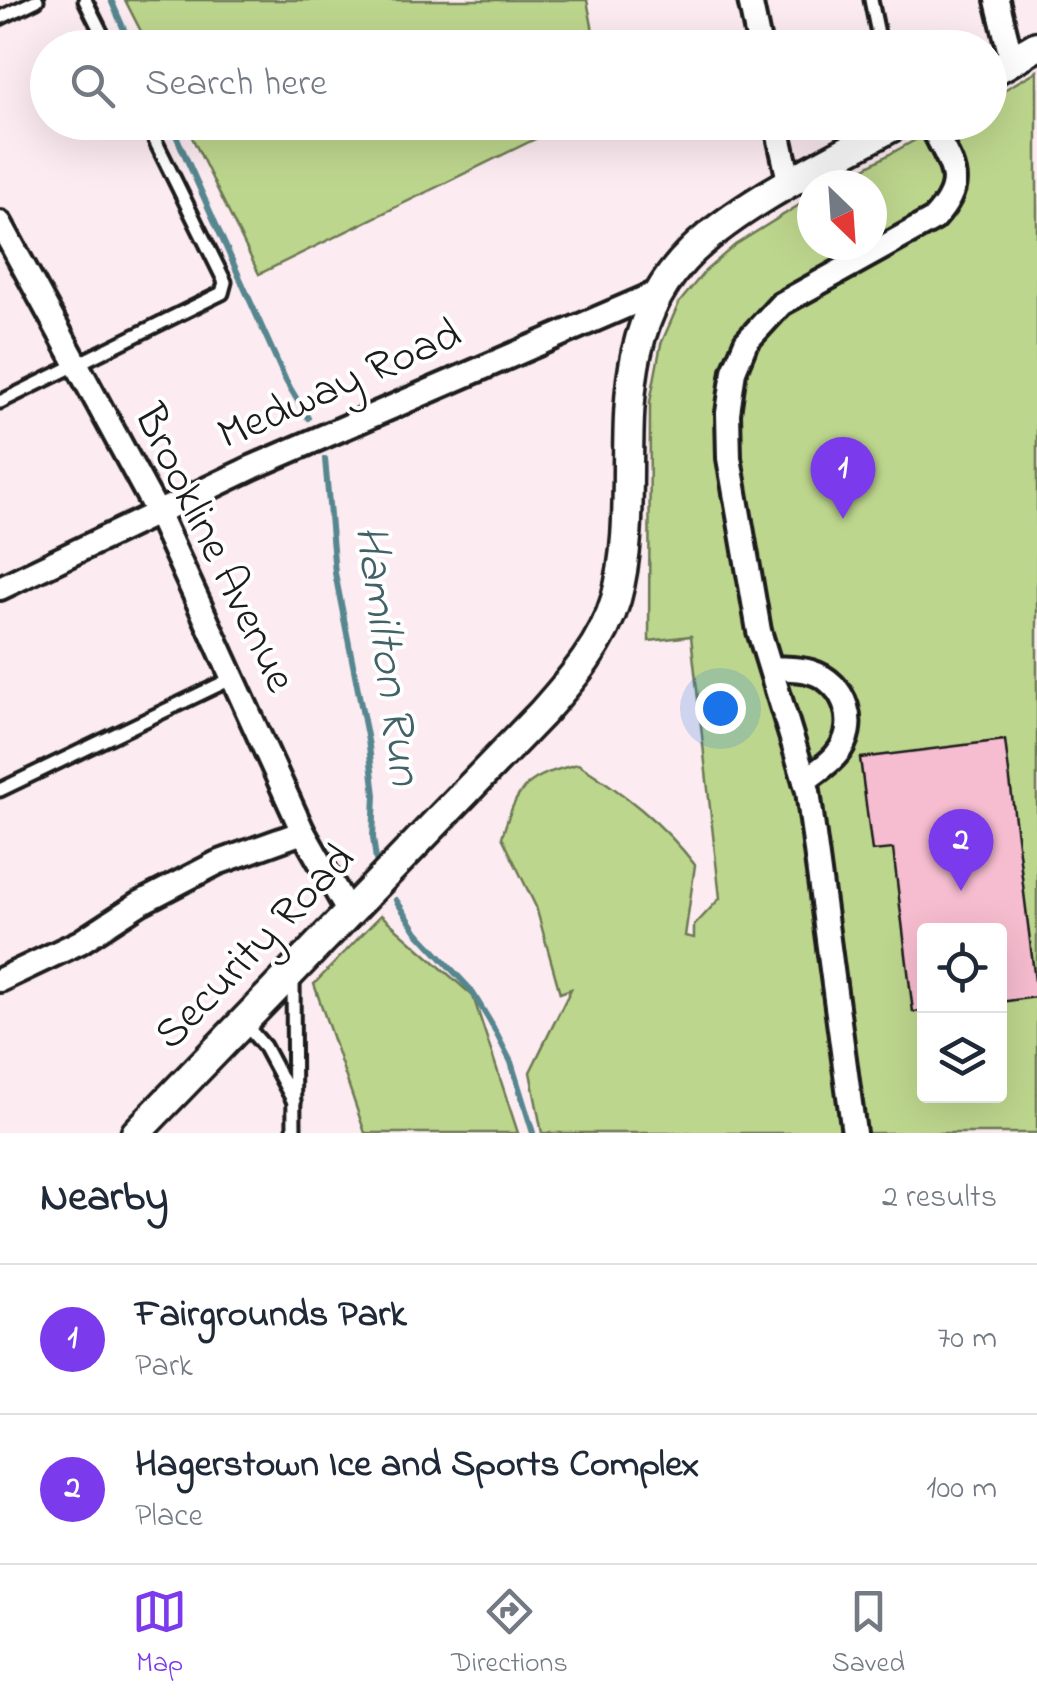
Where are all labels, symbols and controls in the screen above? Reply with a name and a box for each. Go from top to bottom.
search box [30,30,1007,140]
text: Search here [145,57,327,113]
icon: search [65,58,120,113]
north arrow [797,170,887,260]
street label: Medway Road [207,303,473,469]
street label: Brookline Avenue [114,393,312,705]
pin: 1 [810,436,876,519]
water label: Hamilton Run [333,520,439,791]
your location [695,683,746,734]
pin: 2 [928,808,994,891]
street label: Security Road [140,829,372,1067]
map controls [917,923,1007,1103]
button: locate [917,923,1007,1013]
button: layers [917,1013,1007,1103]
text: Nearby [40,1168,168,1229]
text: 2 results [882,1175,997,1222]
text: Fairgrounds Park [135,1288,407,1344]
text: 1 [67,1316,78,1363]
text: 70 m [937,1316,997,1363]
text: Park [135,1344,193,1391]
text: Hagerstown Ice and Sports Complex [135,1438,699,1494]
text: 2 [65,1466,80,1513]
text: 100 m [926,1466,997,1513]
text: Place [135,1494,203,1541]
tab: Map [132,1584,187,1685]
tab: Directions [451,1584,568,1685]
tab: Saved [832,1584,905,1685]

